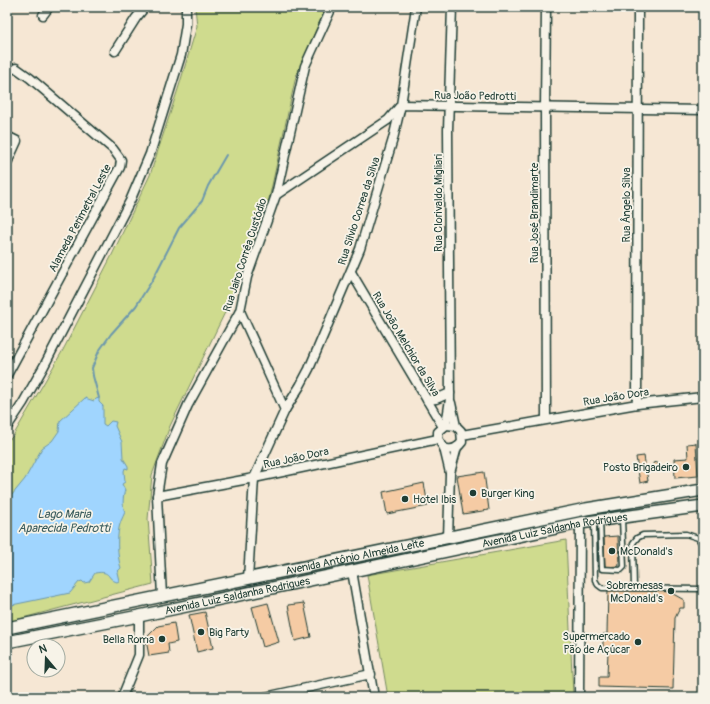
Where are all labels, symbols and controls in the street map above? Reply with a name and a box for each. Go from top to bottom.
street label: Rua João Pedrotti [434,89,516,103]
street label: Rua Clorivaldo Migliari [432,154,445,252]
street label: Rua Silvio Correa da Silva [335,155,383,267]
street label: Alameda Perimetral Leste [46,161,114,274]
street label: Rua José Brandimarte [528,162,541,263]
street label: Rua Ângelo Silva [620,167,633,243]
street label: Rua Jairo Corrêa Custódio [220,197,270,313]
street label: Rua João Melchior da Silva [370,289,442,399]
street label: Rua João Dora [582,385,650,409]
street label: Rua João Dora [262,445,330,471]
place label: Posto Brigadeiro [603,461,678,474]
marker: Posto Brigadeiro [681,462,691,472]
place label: Burger King [481,487,535,500]
marker: Burger King [468,488,478,498]
place label: Hotel Ibis [413,493,456,506]
marker: Hotel Ibis [400,494,410,504]
water label: Lago Maria Aparecida Pedrotti [18,507,112,536]
street label: Avenida Luiz Saldanha Rodrigues [481,510,628,550]
street label: Avenida Antônio Almeida Leite [284,536,426,577]
place label: McDonald's [620,545,673,558]
marker: McDonald's [607,546,617,556]
street label: Avenida Luiz Saldanha Rodrigues [164,574,311,617]
place label: Sobremesas McDonald's [606,579,663,605]
marker: Sobremesas McDonald's [666,586,676,596]
place label: Big Party [209,626,249,639]
marker: Big Party [196,627,206,637]
place label: Supermercado Pão de Açúcar [563,630,630,656]
place label: Bella Roma [103,633,154,646]
marker: Bella Roma [157,634,167,644]
marker: Supermercado Pão de Açúcar [633,637,643,647]
north arrow [26,638,66,678]
text: N [37,641,49,656]

